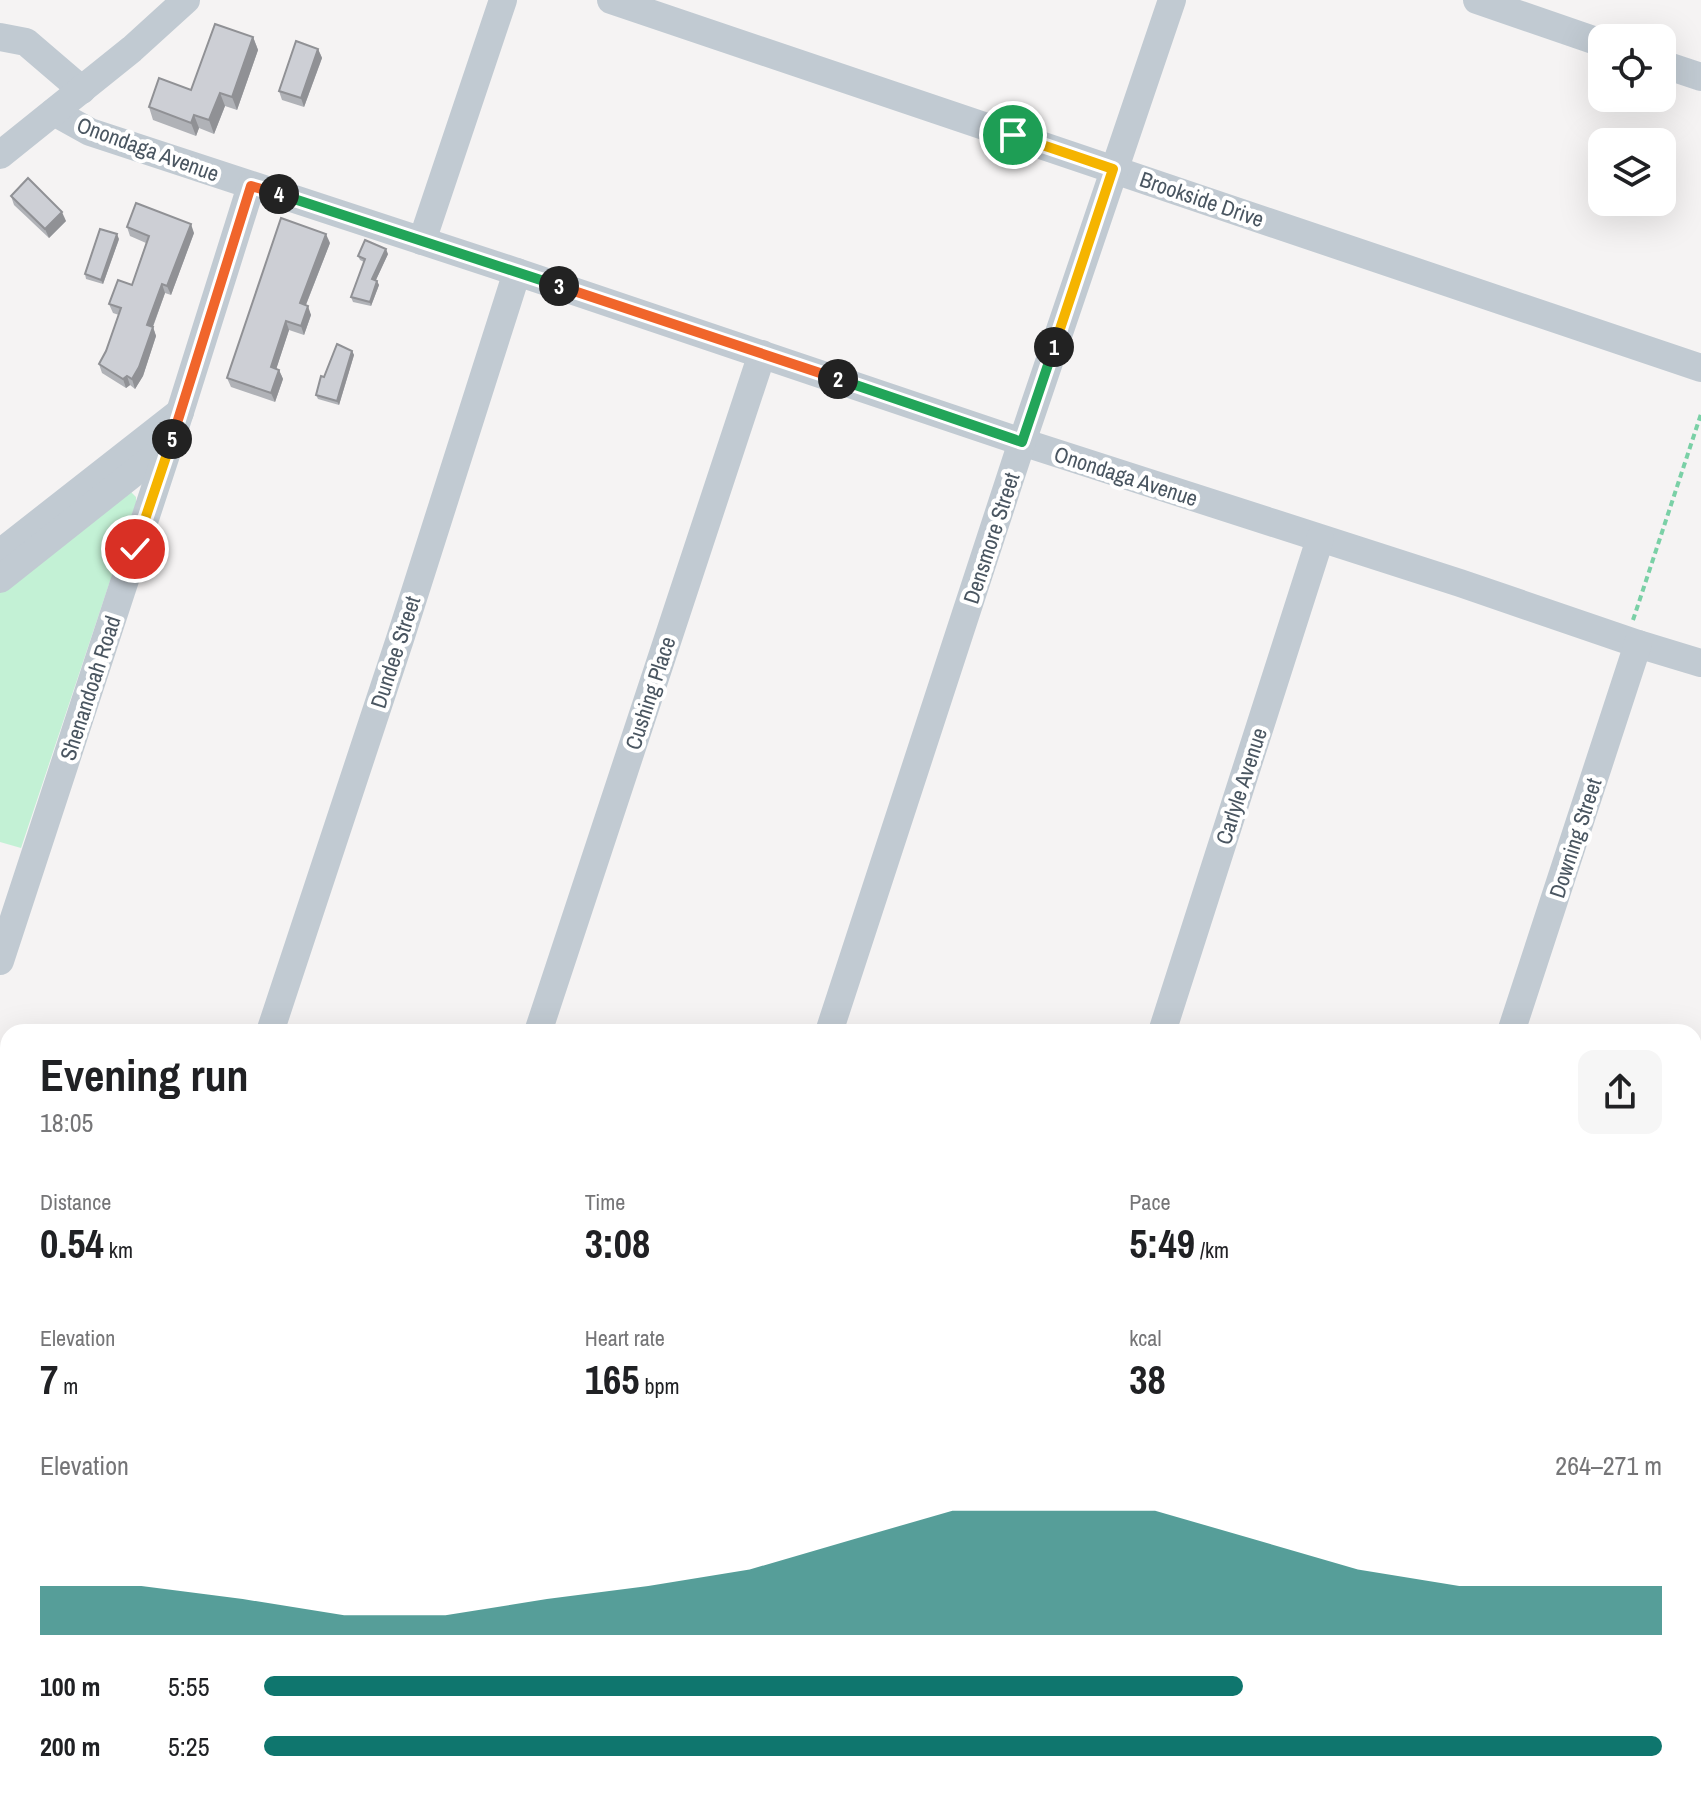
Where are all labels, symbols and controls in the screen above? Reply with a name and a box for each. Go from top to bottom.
map controls [1588,24,1676,216]
button: locate [1588,24,1676,112]
pin [979,101,1047,169]
street label: Onondaga Avenue [73,109,223,189]
icon: arrive [991,113,1035,157]
button: layers [1588,128,1676,216]
street label: Brookside Drive [1136,164,1268,234]
pin: 4 [259,174,299,214]
text: 4 [274,179,284,209]
pin: 3 [539,266,579,306]
text: 3 [554,271,564,301]
pin: 1 [1034,327,1074,367]
text: 1 [1049,332,1059,362]
pin: 2 [818,359,858,399]
text: 2 [833,364,843,394]
pin: 5 [152,419,192,459]
text: 5 [167,424,177,454]
street label: Onondaga Avenue [1050,439,1202,513]
street label: Densmore Street [956,469,1026,607]
pin [101,515,169,583]
icon: check [113,527,157,571]
street label: Dundee Street [363,592,427,712]
street label: Shenandoah Road [52,612,128,764]
street label: Cushing Place [618,633,682,753]
street label: Carlyle Avenue [1208,724,1274,848]
street label: Downing Street [1542,774,1608,902]
text: Evening run [40,1045,249,1105]
button: share [1578,1050,1662,1134]
text: 18:05 [40,1105,93,1140]
text: Distance [40,1187,111,1217]
text: Time [585,1187,625,1217]
text: Pace [1129,1187,1170,1217]
text: 0.54 [40,1217,104,1270]
text: 3:08 [585,1217,650,1270]
text: 5:49 [1129,1217,1195,1270]
text: km [104,1235,133,1265]
text: /km [1195,1235,1229,1265]
text: Elevation [40,1323,115,1353]
text: Heart rate [585,1323,665,1353]
text: kcal [1129,1323,1161,1353]
text: 7 [40,1353,58,1406]
text: 165 [585,1353,639,1406]
text: 38 [1129,1353,1166,1406]
text: m [58,1371,78,1401]
text: bpm [639,1371,680,1401]
text: Elevation [40,1448,129,1483]
text: 264–271 m [1555,1448,1662,1483]
text: 100 m [40,1669,100,1704]
text: 5:55 [168,1669,210,1704]
text: 200 m [40,1729,100,1764]
text: 5:25 [168,1729,210,1764]

